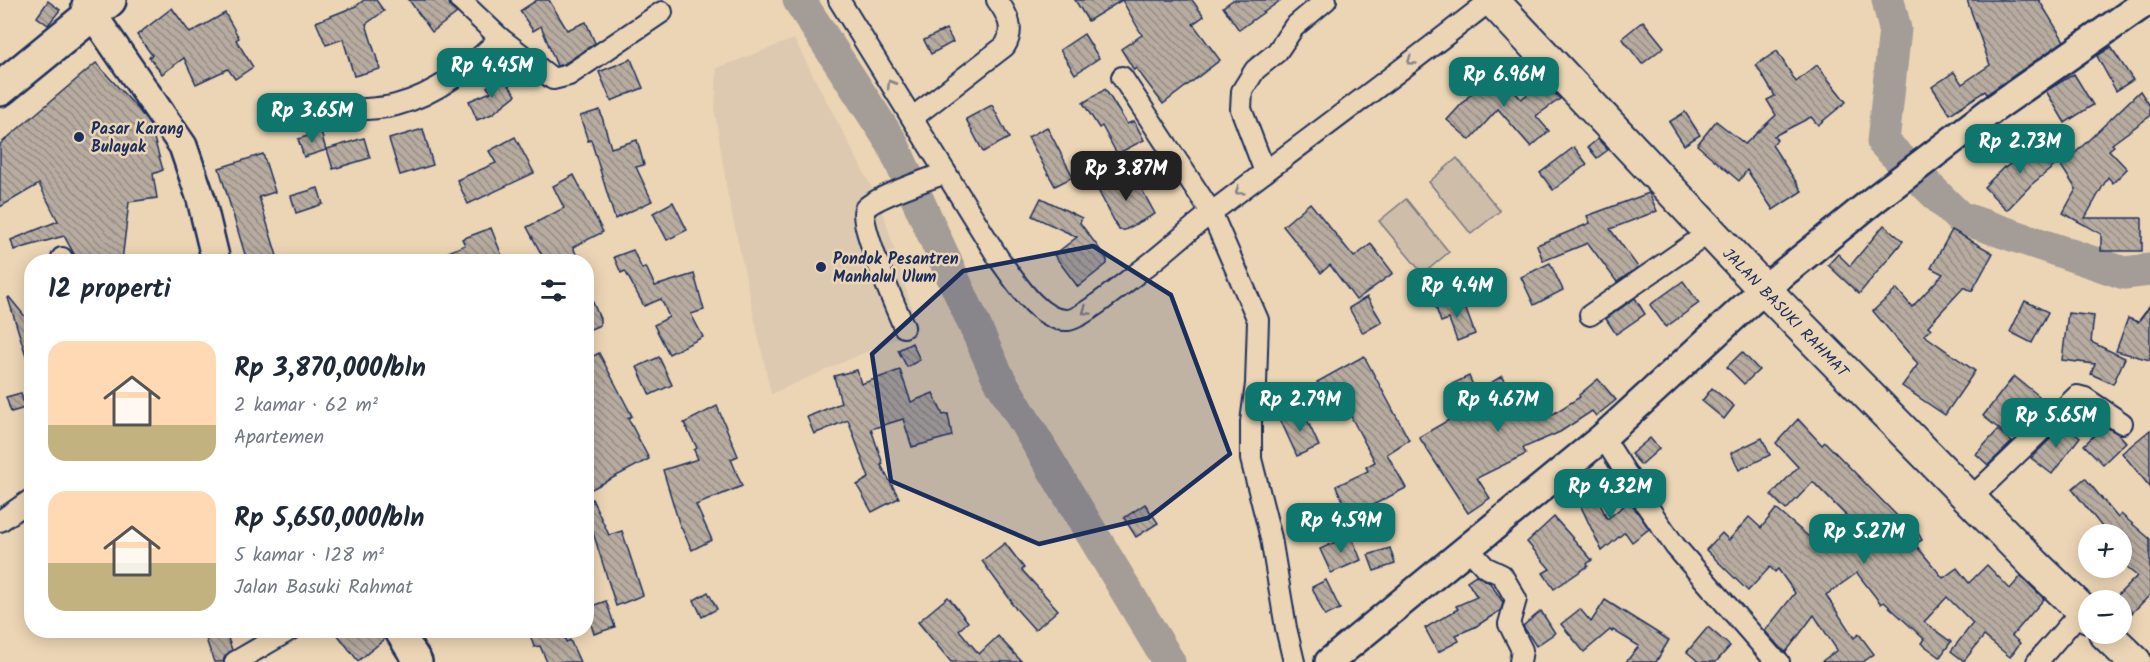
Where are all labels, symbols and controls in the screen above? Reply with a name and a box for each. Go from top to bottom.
pin: Rp 4.45M [430,48,554,99]
text: Rp 4.45M [451,51,533,83]
one-way arrow [1407,53,1418,64]
pin: Rp 6.96M [1442,57,1566,108]
text: Rp 6.96M [1463,60,1545,92]
one-way arrow [887,80,899,90]
pin: Rp 3.65M [250,93,374,144]
text: Rp 3.65M [271,96,353,128]
place label: Pasar Karang Bulayak [91,117,184,160]
pin: Rp 2.73M [1958,124,2082,175]
text: Rp 2.73M [1979,127,2061,159]
marker: Pasar Karang Bulayak [72,130,86,144]
pin: Rp 3.87M [1064,151,1188,202]
text: Rp 3.87M [1085,154,1167,186]
one-way arrow [1235,184,1246,195]
street label: JALAN BASUKI RAHMAT [1716,242,1855,385]
place label: Pondok Pesantren Manhalul Ulum [833,247,959,290]
marker: Pondok Pesantren Manhalul Ulum [814,260,828,274]
pin: Rp 4.4M [1402,268,1512,319]
text: 12 properti [48,269,171,311]
text: Rp 4.4M [1421,271,1493,303]
icon: filters [537,274,570,307]
one-way arrow [1081,304,1092,315]
text: Rp 3,870,000/bln [234,348,426,390]
icon: home [96,365,168,437]
pin: Rp 2.79M [1238,382,1362,433]
pin: Rp 4.67M [1436,382,1560,433]
text: Rp 2.79M [1259,385,1341,417]
text: Rp 4.67M [1457,385,1539,417]
text: 2 kamar · 62 m² [234,390,378,422]
pin: Rp 5.65M [1994,398,2118,449]
text: Rp 5.65M [2015,401,2097,433]
text: Apartemen [234,422,324,454]
pin: Rp 4.32M [1548,469,1672,520]
text: Rp 4.32M [1568,472,1652,504]
text: Rp 5,650,000/bln [234,498,424,540]
pin: Rp 4.59M [1279,503,1403,554]
text: Rp 4.59M [1300,506,1382,538]
pin: Rp 5.27M [1802,514,1926,565]
icon: home [96,515,168,587]
text: Rp 5.27M [1823,517,1905,549]
map controls [2078,524,2132,644]
button: + [2078,524,2132,578]
text: 5 kamar · 128 m² [234,540,384,572]
text: Jalan Basuki Rahmat [234,572,413,604]
button: − [2078,590,2132,644]

